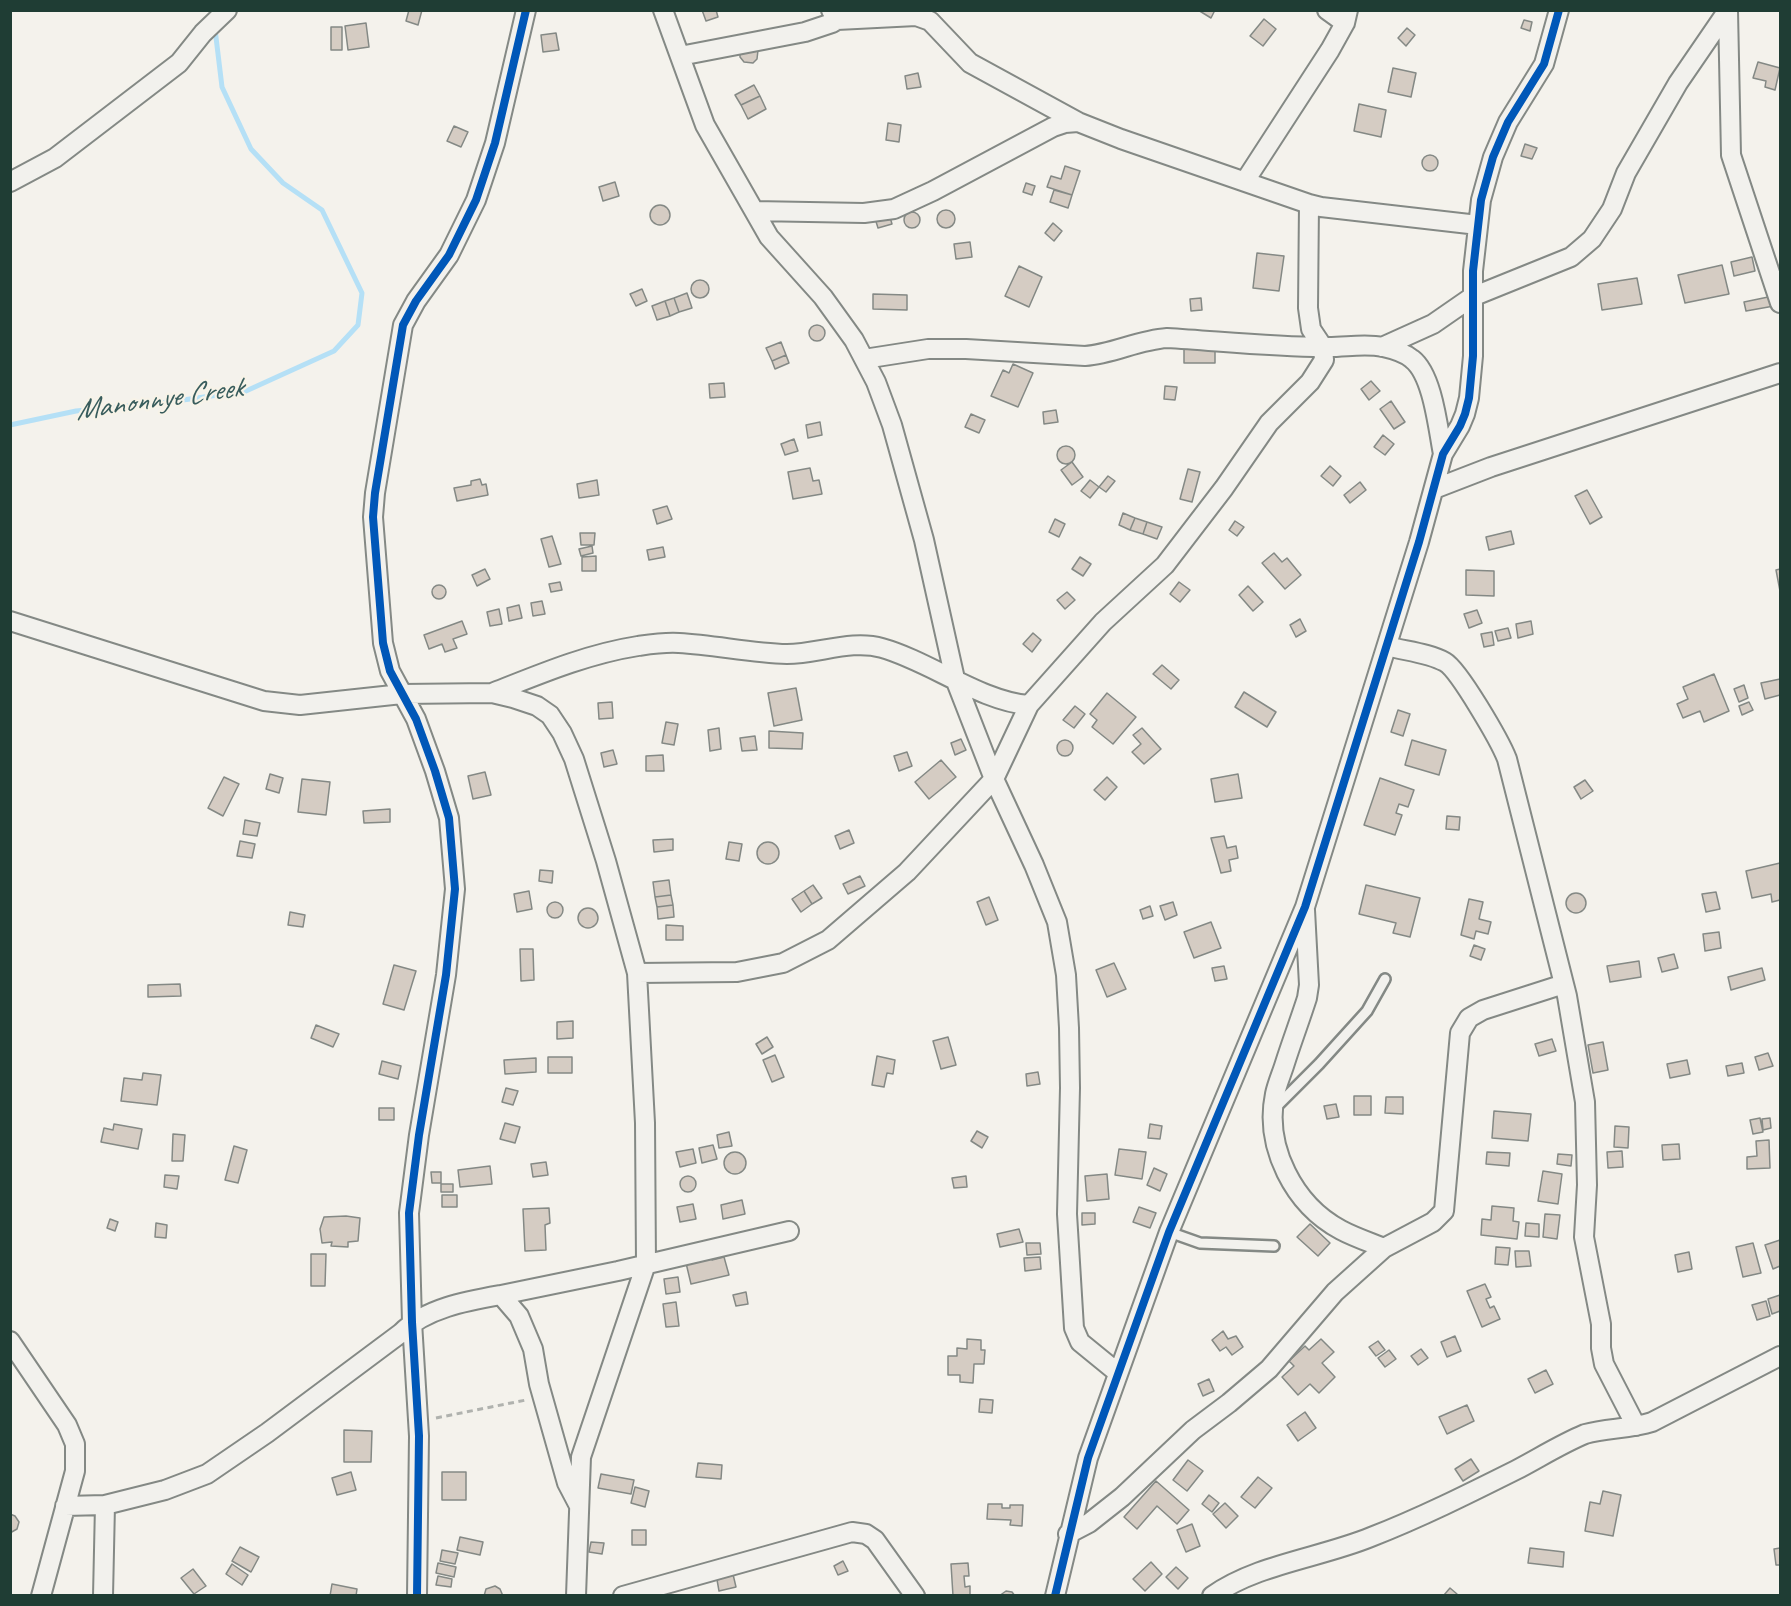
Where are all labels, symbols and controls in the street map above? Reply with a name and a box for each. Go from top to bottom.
water label: Manonnye Creek [73,370,245,430]

